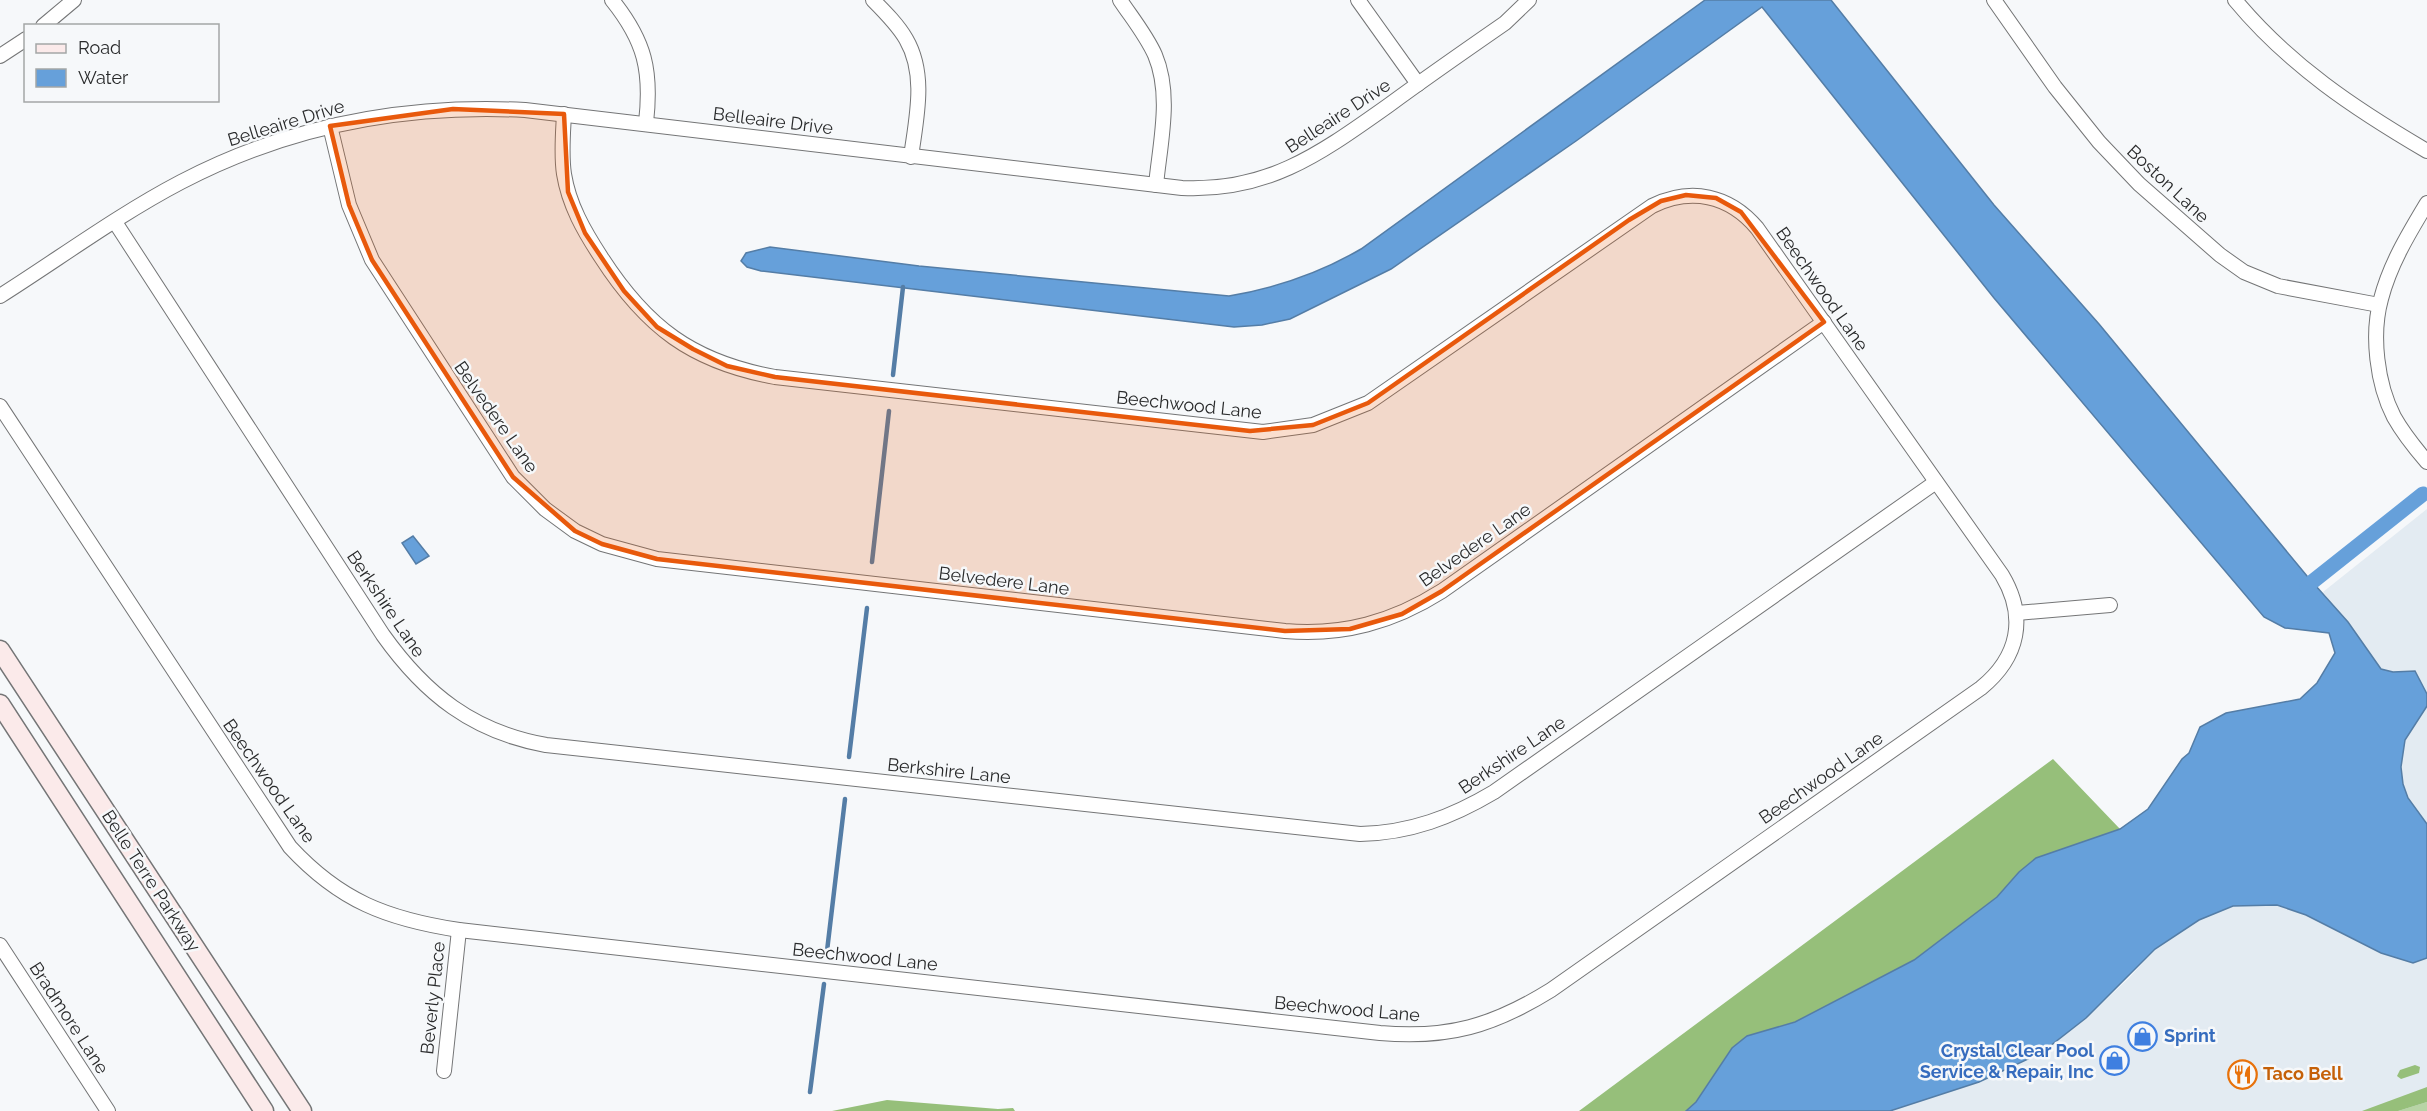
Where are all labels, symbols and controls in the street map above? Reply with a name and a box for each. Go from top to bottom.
legend [24,24,219,102]
text: Road [78,37,121,58]
text: Water [78,67,129,88]
street label: Belleaire Drive [1281,74,1394,157]
street label: Belleaire Drive [225,95,347,150]
street label: Belleaire Drive [712,103,835,138]
street label: Boston Lane [2123,140,2214,227]
street label: Beechwood Lane [1772,223,1873,355]
street label: Belvedere Lane [450,357,543,477]
street label: Beechwood Lane [1115,386,1263,423]
street label: Belvedere Lane [1415,498,1535,591]
street label: Berkshire Lane [343,546,430,661]
street label: Belvedere Lane [938,562,1071,599]
street label: Berkshire Lane [1454,711,1569,798]
street label: Beechwood Lane [219,715,320,847]
street label: Beechwood Lane [1755,727,1887,828]
street label: Berkshire Lane [886,754,1012,787]
street label: Belle Terre Parkway [98,806,205,956]
street label: Beechwood Lane [791,938,939,975]
street label: Beverly Place [416,940,449,1055]
street label: Bradmore Lane [25,958,114,1078]
street label: Beechwood Lane [1273,992,1421,1025]
shop icon: Sprint [2127,1020,2159,1052]
place label: Sprint [2164,1025,2216,1046]
place label: Crystal Clear Pool Service & Repair, Inc [1920,1040,2094,1082]
shop icon: Crystal Clear Pool Service & Repair, Inc [2099,1045,2131,1077]
restaurant icon: Taco Bell [2226,1058,2258,1090]
place label: Taco Bell [2263,1063,2343,1084]

